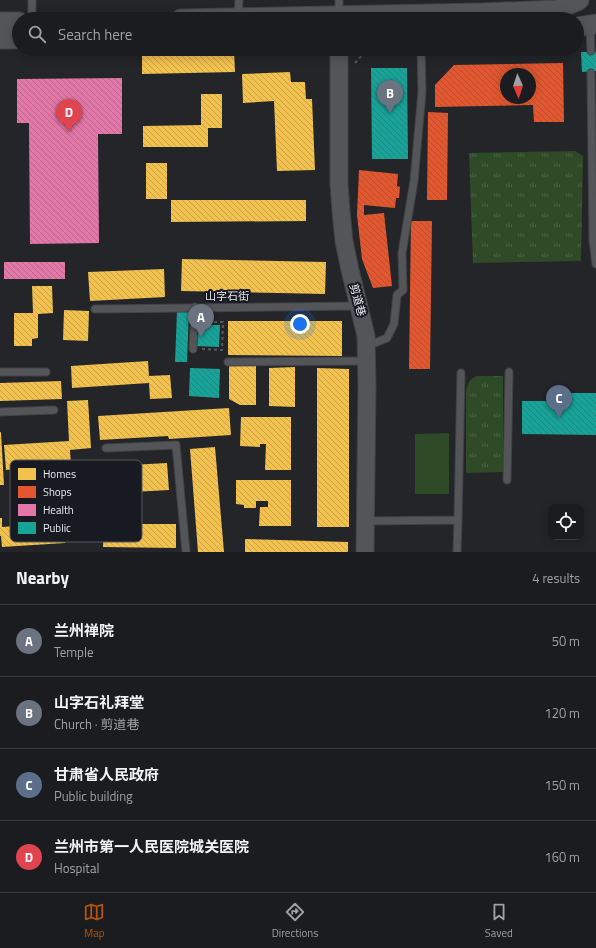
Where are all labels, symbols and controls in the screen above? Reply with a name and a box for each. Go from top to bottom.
search box [12,12,584,56]
icon: search [26,23,48,45]
text: Search here [58,23,132,46]
north arrow [500,68,536,104]
pin: B [377,80,403,113]
pin: D [56,99,82,132]
street label: 剪道巷 [346,282,370,318]
street label: 山字石街 [205,288,249,304]
pin: A [188,304,214,337]
your location [290,314,310,334]
pin: C [546,385,572,418]
legend [10,460,142,542]
text: Homes [43,466,76,482]
text: Shops [43,484,72,500]
text: Health [43,502,74,518]
map controls [548,504,584,540]
button: locate [548,504,584,540]
text: Public [43,520,71,536]
text: Nearby [16,565,69,591]
text: 4 results [532,568,580,588]
text: 兰州禅院 [54,619,114,642]
text: A [25,631,33,651]
text: 50 m [552,631,580,651]
text: Temple [54,642,94,662]
text: 山字石礼拜堂 [54,691,144,714]
text: B [25,703,33,723]
text: 120 m [544,703,580,723]
text: Church · 剪道巷 [54,714,140,734]
text: 甘肃省人民政府 [54,763,159,786]
text: C [25,775,33,795]
text: 150 m [544,775,580,795]
text: Public building [54,786,133,806]
text: 兰州市第一人民医院城关医院 [54,835,249,858]
text: D [25,847,33,867]
text: 160 m [544,847,580,867]
text: Hospital [54,858,99,878]
tab: Map [83,901,105,941]
tab: Directions [272,901,318,941]
tab: Saved [485,901,513,941]

